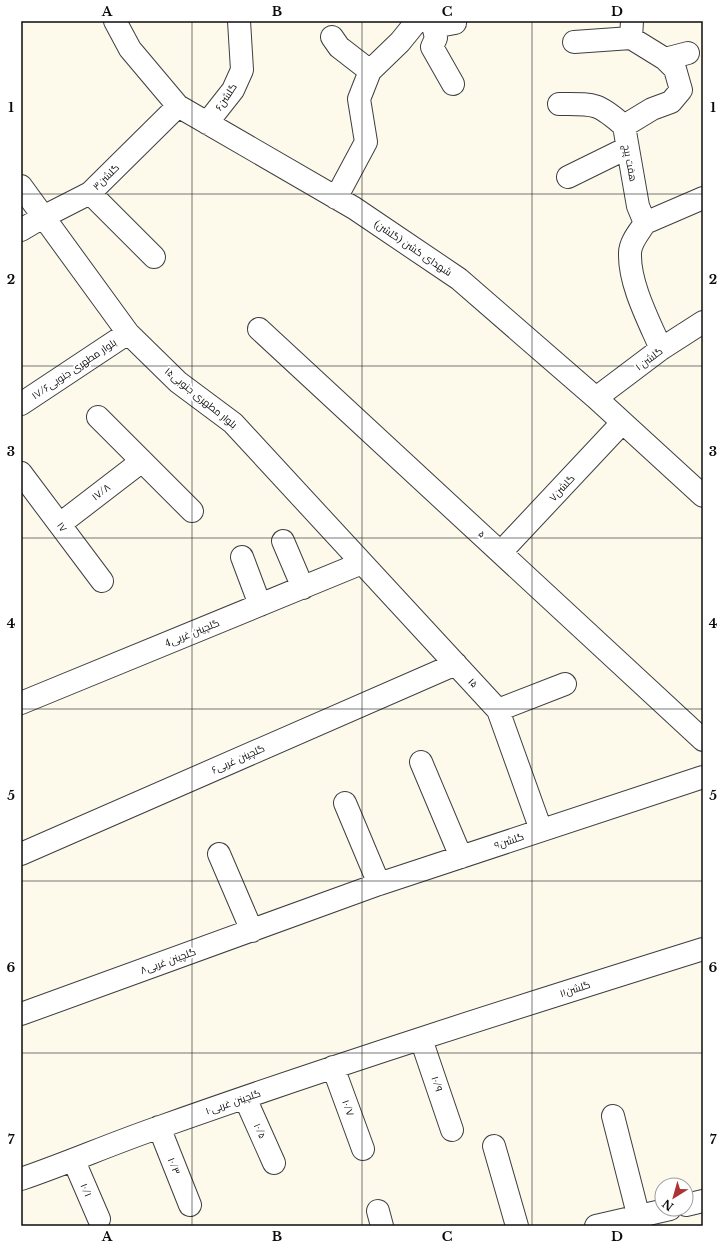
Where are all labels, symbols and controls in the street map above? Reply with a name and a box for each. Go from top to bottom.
text: A [101,3,113,20]
text: B [272,3,282,20]
text: C [442,3,453,20]
text: D [611,3,623,20]
street label: گلشن۶ [212,81,240,113]
text: 1 [8,99,14,116]
text: 1 [710,99,716,116]
street label: هفت پیچ [620,143,640,183]
street label: گلشن۳ [90,161,122,193]
street label: شهدای کشن (گلشن) [372,217,454,279]
text: 2 [7,271,15,288]
text: 2 [709,271,717,288]
street label: بلوار مطهری جنوبی۱۷/۶ [29,336,119,402]
street label: گلشن۱۰ [633,345,665,373]
street label: بلوار مطهری جنوبی۱۵ [162,365,240,431]
text: 3 [7,443,15,460]
text: 3 [709,443,717,460]
street label: گلشن۷ [547,472,577,504]
street label: ۱۷/۸ [89,481,113,503]
street label: ۱۷ [54,519,70,535]
street label: ۵ [476,527,488,541]
text: 4 [7,615,16,632]
text: 4 [709,615,718,632]
street label: 4گلچینن غربی [163,616,221,650]
street label: ۱۵ [465,675,481,691]
street label: گلچینن غربی۶ [209,742,267,776]
text: 5 [7,787,15,804]
text: 5 [709,787,717,804]
street label: گلشن۹ [492,830,526,852]
street label: گلچینن غربی۸ [138,945,198,977]
text: 6 [7,959,16,976]
text: 6 [709,959,718,976]
street label: گلشن۱۱ [558,978,592,1000]
street label: ۱۰/۹ [428,1075,446,1093]
street label: گلچینن غربی۱۰ [204,1086,262,1118]
street label: ۱۰/۷ [339,1098,357,1118]
street label: ۱۰/۵ [251,1121,269,1141]
text: 7 [8,1131,15,1148]
text: 7 [710,1131,717,1148]
street label: ۱۰/۳ [165,1156,183,1177]
north arrow [654,1177,694,1217]
street label: ۱۰/۱ [77,1181,95,1199]
text: N [659,1196,676,1214]
text: A [101,1228,113,1245]
text: B [272,1228,282,1245]
text: C [442,1228,453,1245]
text: D [611,1228,623,1245]

